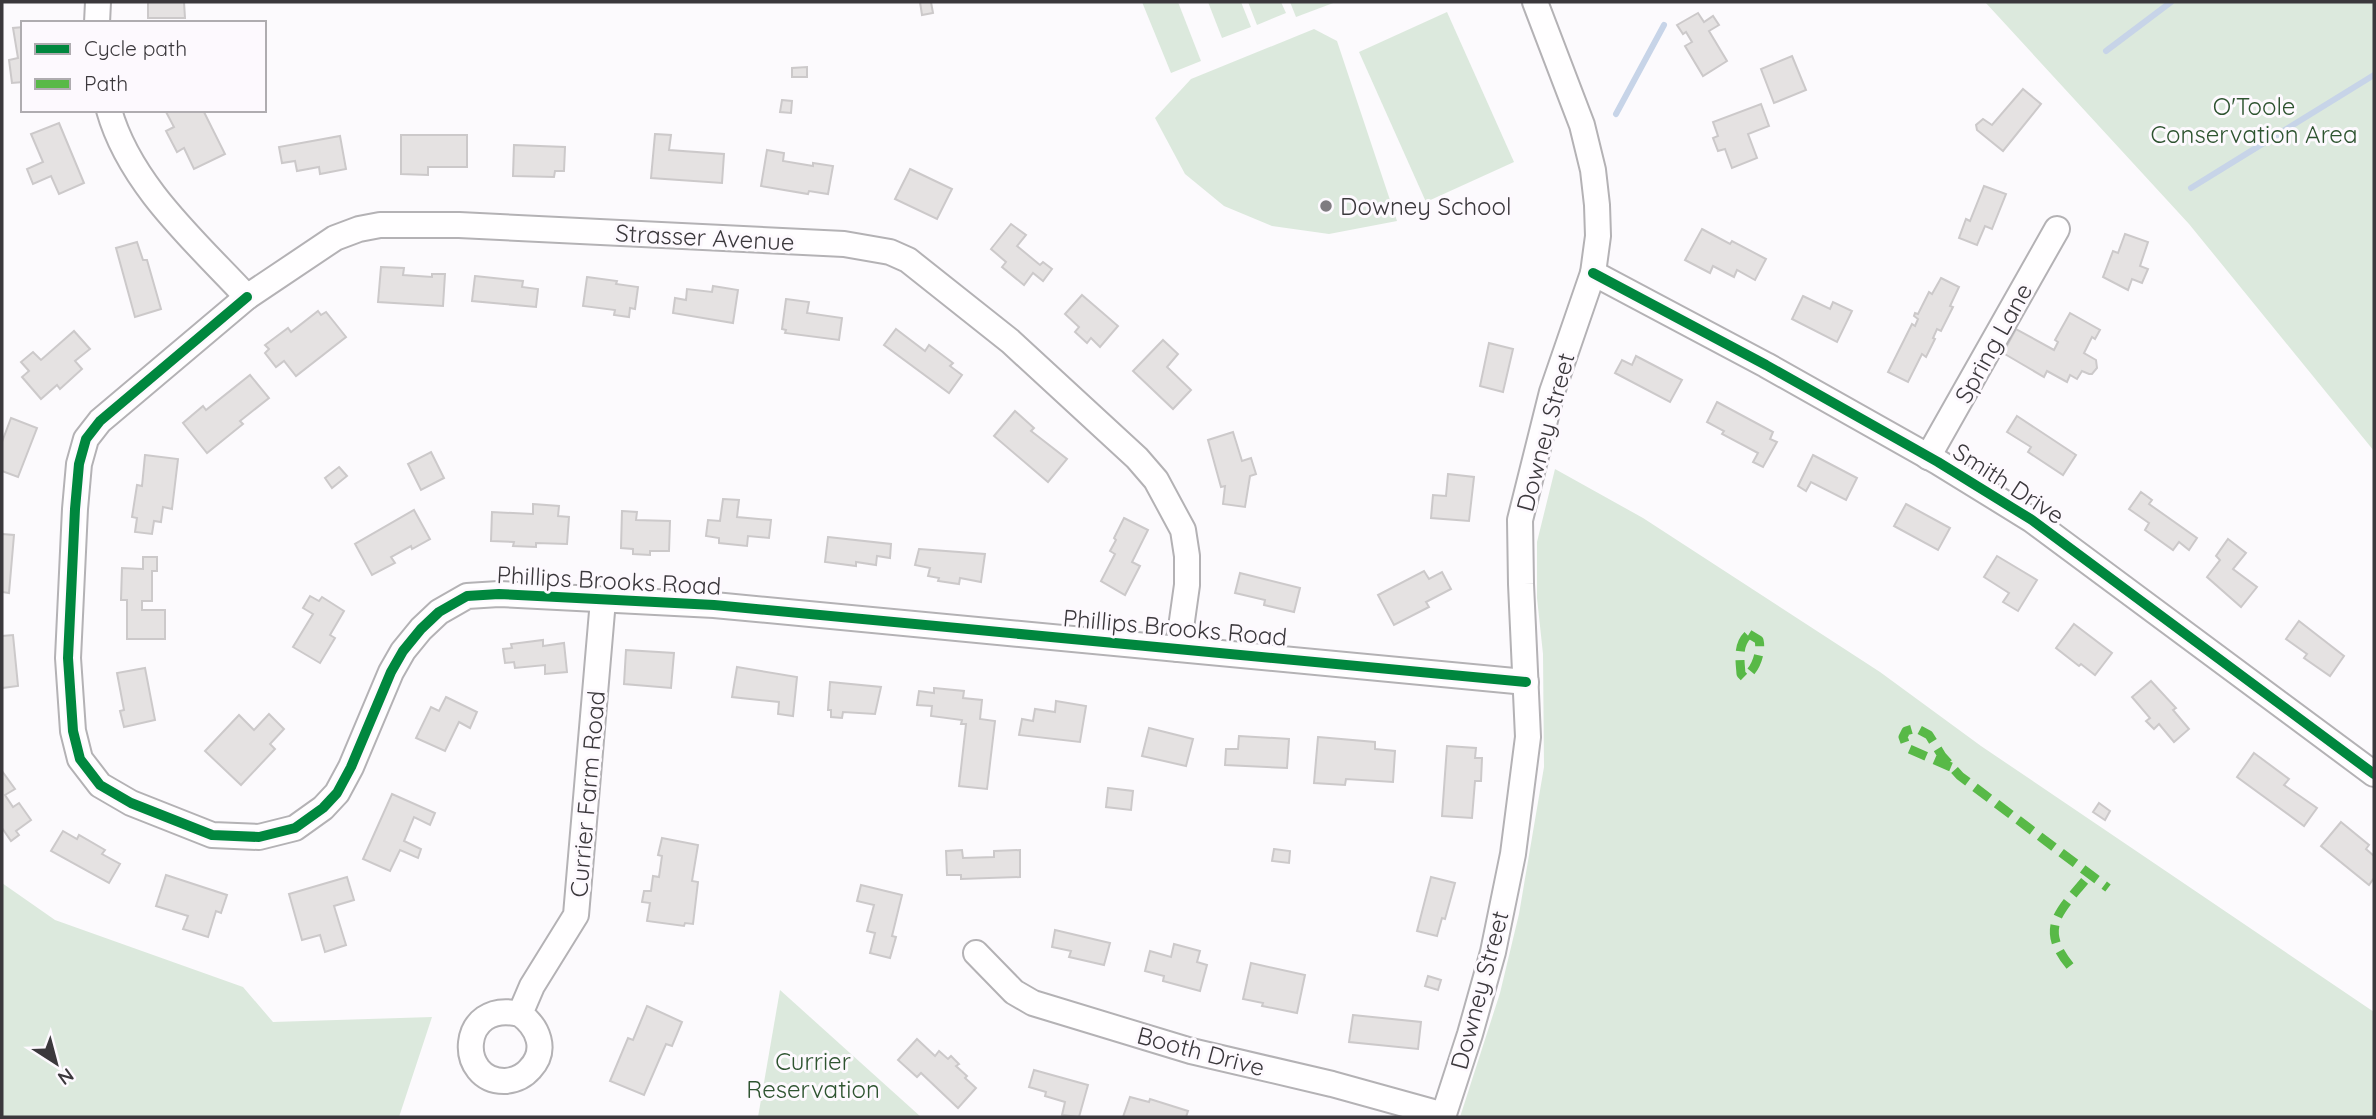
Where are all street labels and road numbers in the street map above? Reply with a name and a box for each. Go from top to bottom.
street label: Strasser Avenue [615,217,795,257]
street label: Spring Lane [1948,278,2038,408]
street label: Downey Street [1509,349,1581,515]
street label: Smith Drive [1948,436,2070,530]
street label: Phillips Brooks Road [496,559,722,601]
street label: Phillips Brooks Road [1062,602,1288,652]
street label: Currier Farm Road [563,690,611,898]
street label: Downey Street [1443,907,1515,1073]
street label: Booth Drive [1134,1020,1268,1082]

